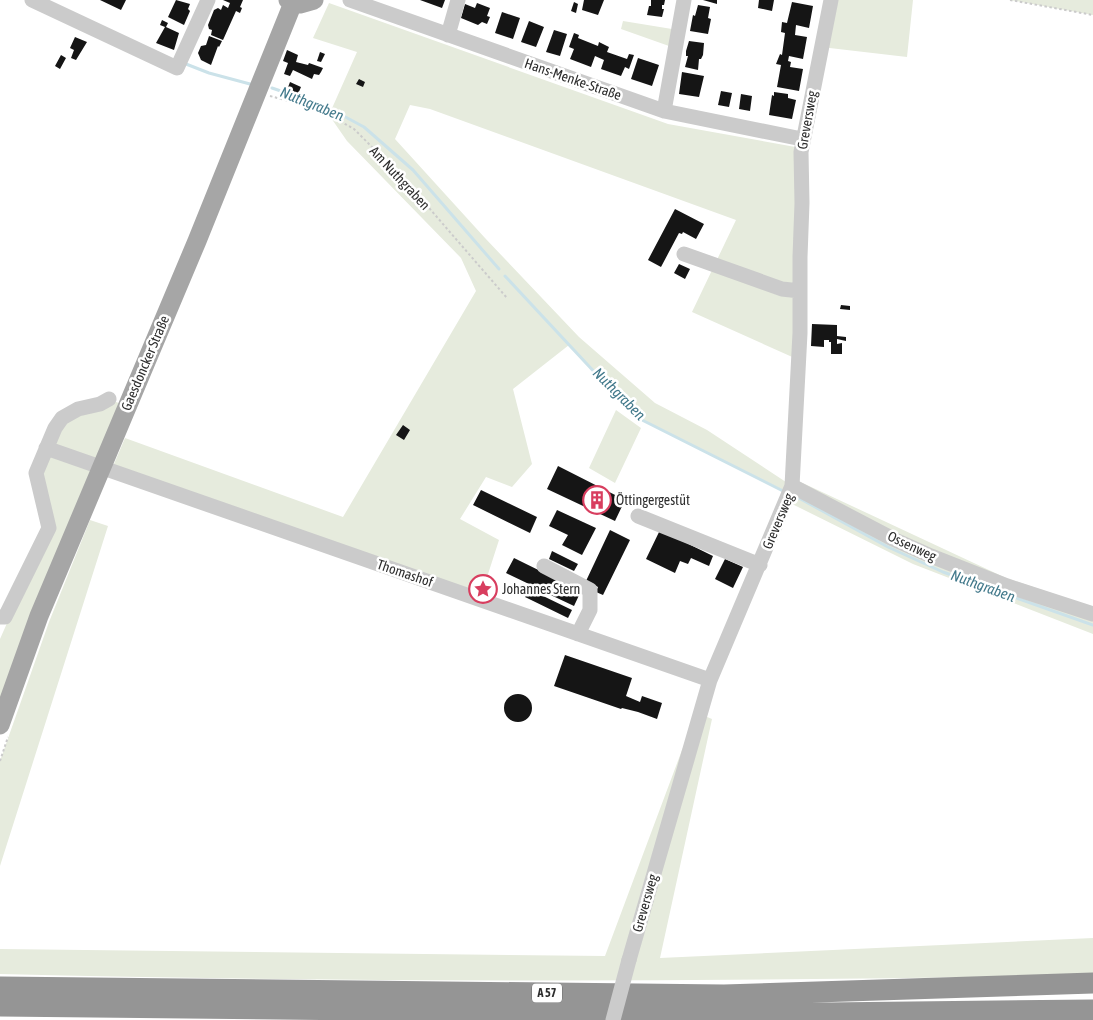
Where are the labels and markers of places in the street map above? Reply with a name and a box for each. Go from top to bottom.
building icon: Öttingergestüt [582,485,612,515]
place label: Öttingergestüt [616,492,690,508]
place icon: Johannes Stern [468,574,498,604]
place label: Johannes Stern [502,581,580,597]

